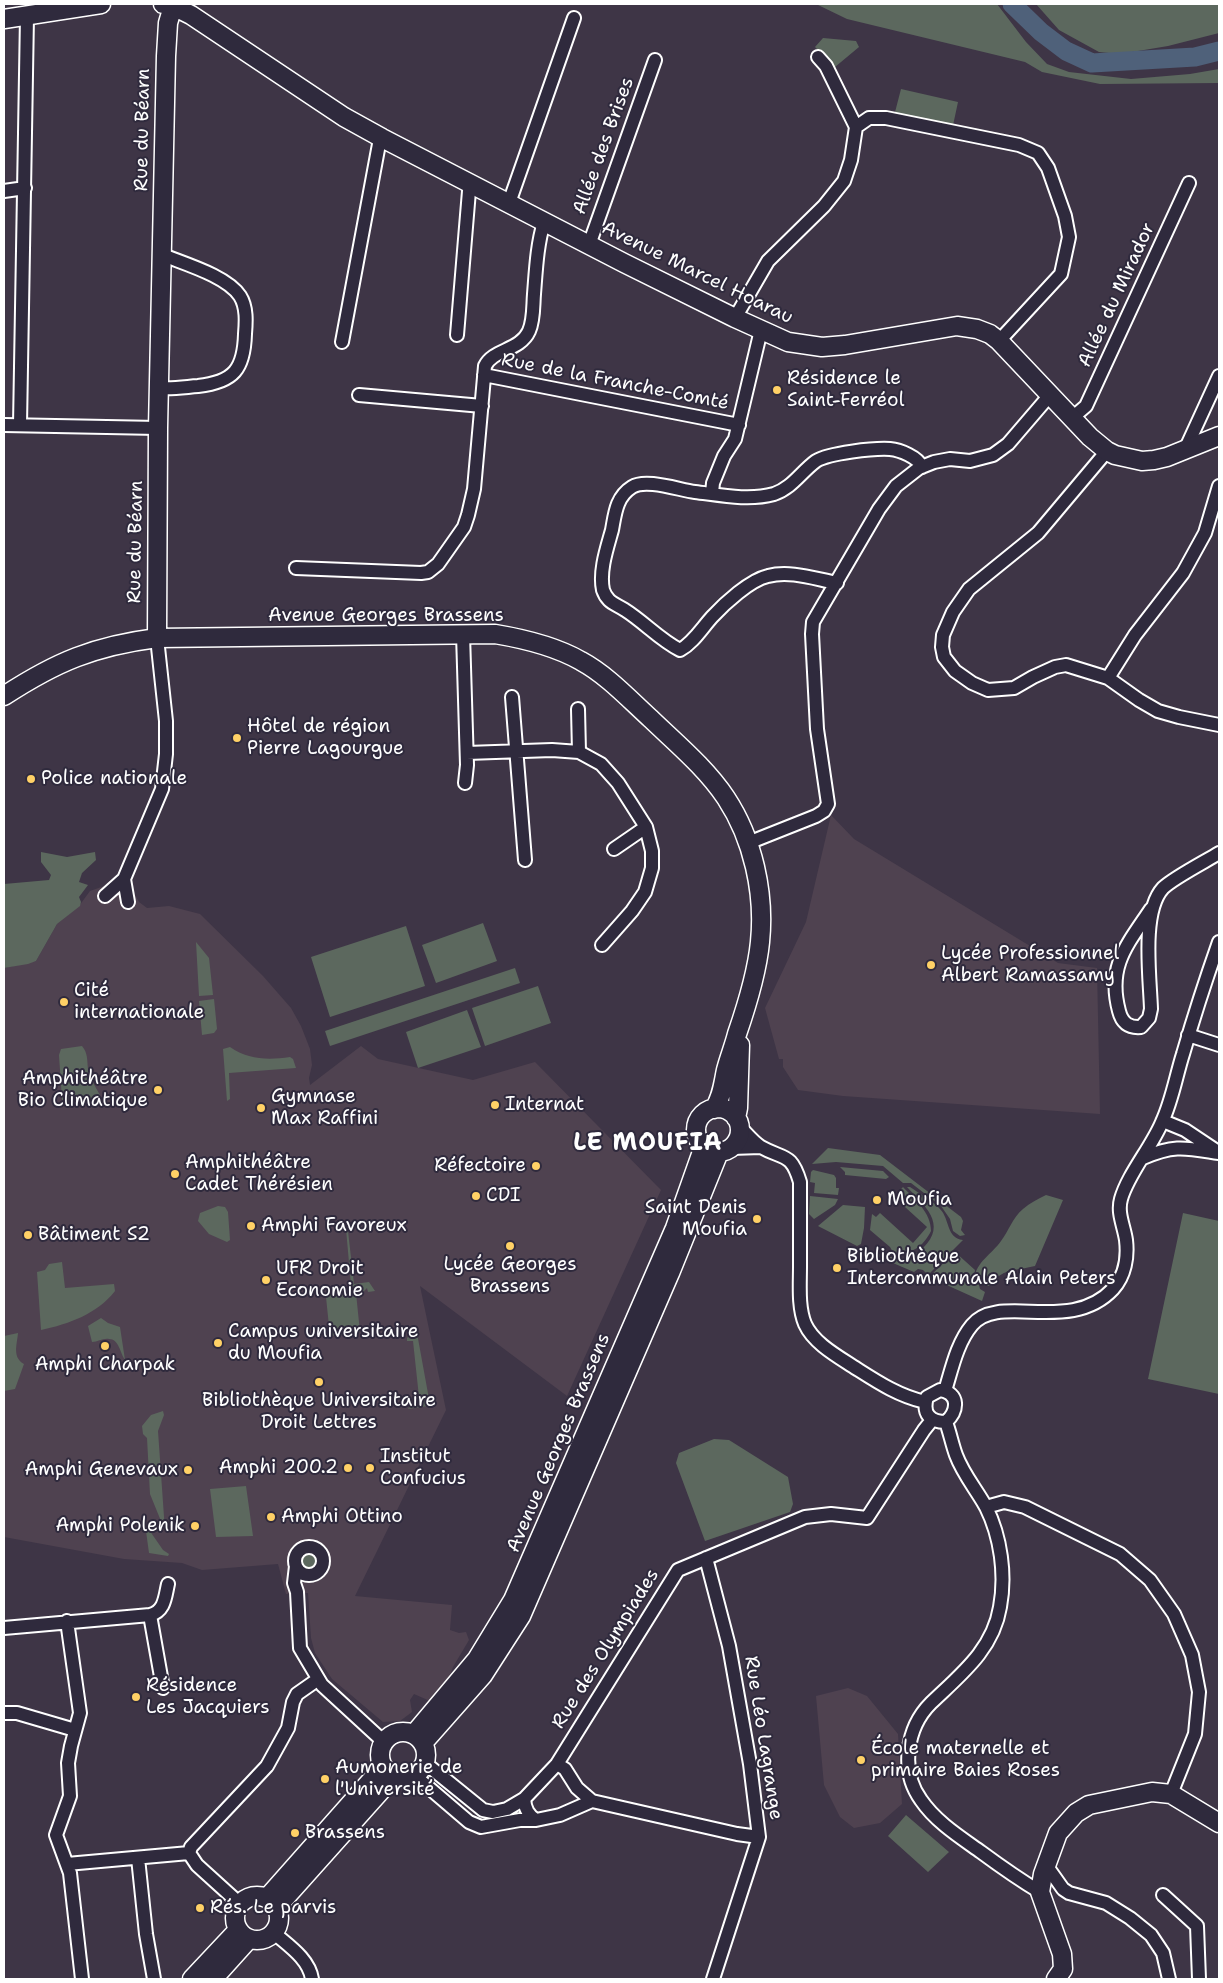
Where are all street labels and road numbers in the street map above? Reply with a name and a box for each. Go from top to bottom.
street label: Rue du Béarn [131,68,155,192]
street label: Allée des Brises [569,74,639,218]
street label: Avenue Marcel Hoarau [598,217,796,329]
street label: Allée du Mirador [1074,219,1160,371]
street label: Rue de la Franche-Comté [499,349,731,415]
street label: Rue du Béarn [124,480,148,604]
street label: Avenue Georges Brassens [268,605,504,627]
street label: Avenue Georges Brassens [502,1330,616,1556]
street label: Rue des Olympiades [547,1565,665,1733]
street label: Rue Léo Lagrange [739,1654,787,1822]

